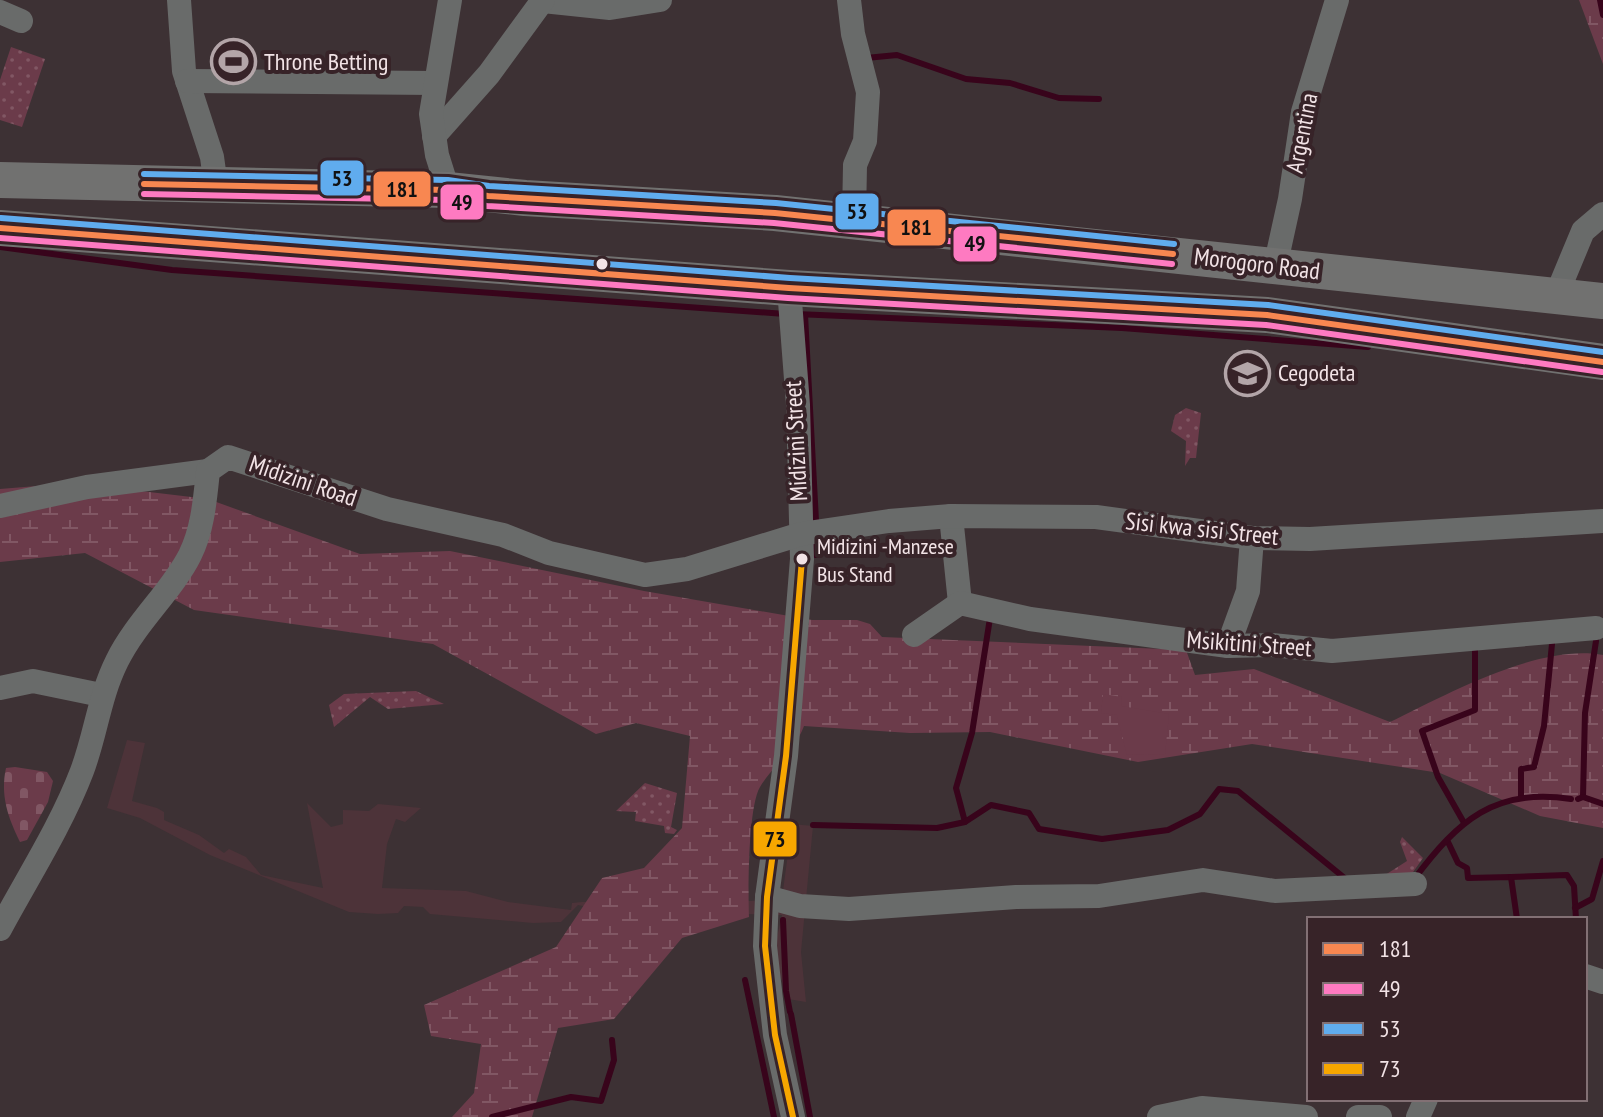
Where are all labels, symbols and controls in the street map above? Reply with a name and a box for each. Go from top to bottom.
sports icon: Throne Betting [209,38,257,86]
place label: Throne Betting [264,46,388,77]
street label: Argentina [1279,90,1324,175]
line badge: 53 [319,159,365,197]
text: 53 [331,164,353,192]
line badge: 181 [372,170,432,208]
text: 181 [386,175,418,203]
line badge: 49 [439,183,485,221]
text: 49 [451,188,473,216]
line badge: 53 [834,192,880,231]
text: 53 [846,197,868,225]
line badge: 181 [886,208,947,247]
text: 181 [900,213,932,241]
line badge: 49 [952,225,998,263]
text: 49 [964,229,986,257]
street label: Morogoro Road [1192,240,1322,287]
unlabelled marker [594,256,610,272]
school or university icon: Cegodeta [1223,349,1271,397]
place label: Cegodeta [1278,357,1355,388]
street label: Midizini Street [777,380,814,502]
street label: Midizini Road [245,448,361,513]
street label: Sisi kwa sisi Street [1124,505,1280,552]
place label: Midizini -Manzese Bus Stand [817,532,954,588]
marker: Midizini -Manzese Bus Stand [794,551,810,567]
street label: Msikitini Street [1185,624,1313,663]
line badge: 73 [752,820,798,858]
text: 73 [764,825,786,853]
legend [1307,917,1587,1101]
text: 181 [1379,933,1411,964]
text: 49 [1379,973,1401,1004]
text: 53 [1379,1013,1401,1044]
text: 73 [1379,1053,1401,1084]

